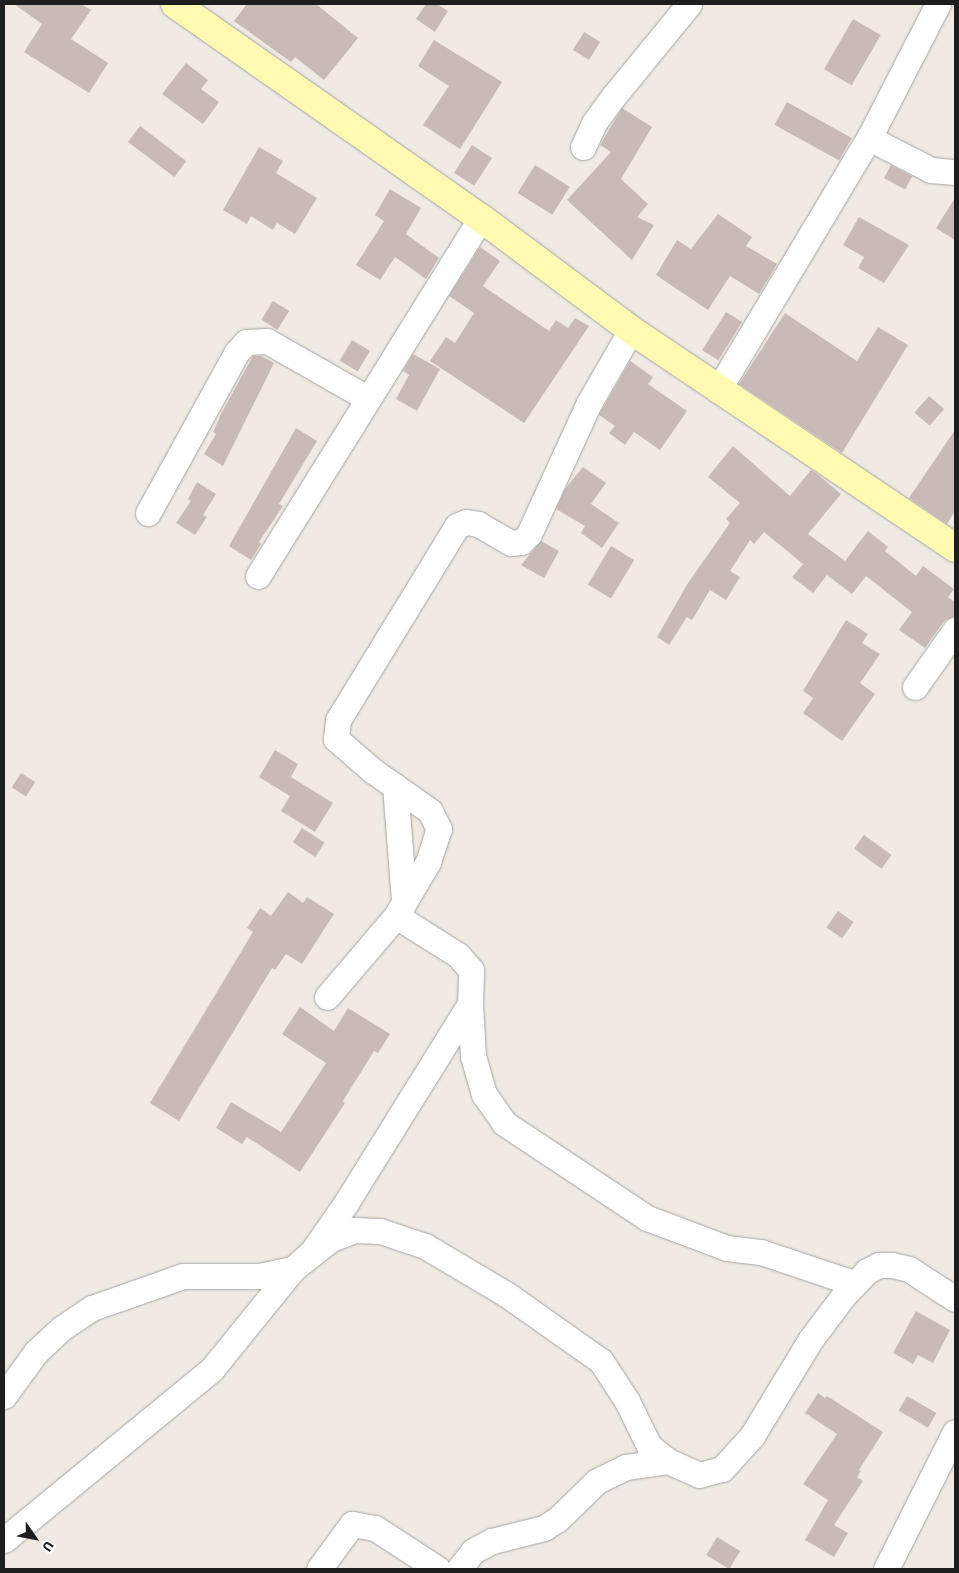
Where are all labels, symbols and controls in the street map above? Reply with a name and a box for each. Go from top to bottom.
north arrow [10,1513,60,1563]
text: U [37,1537,59,1556]

